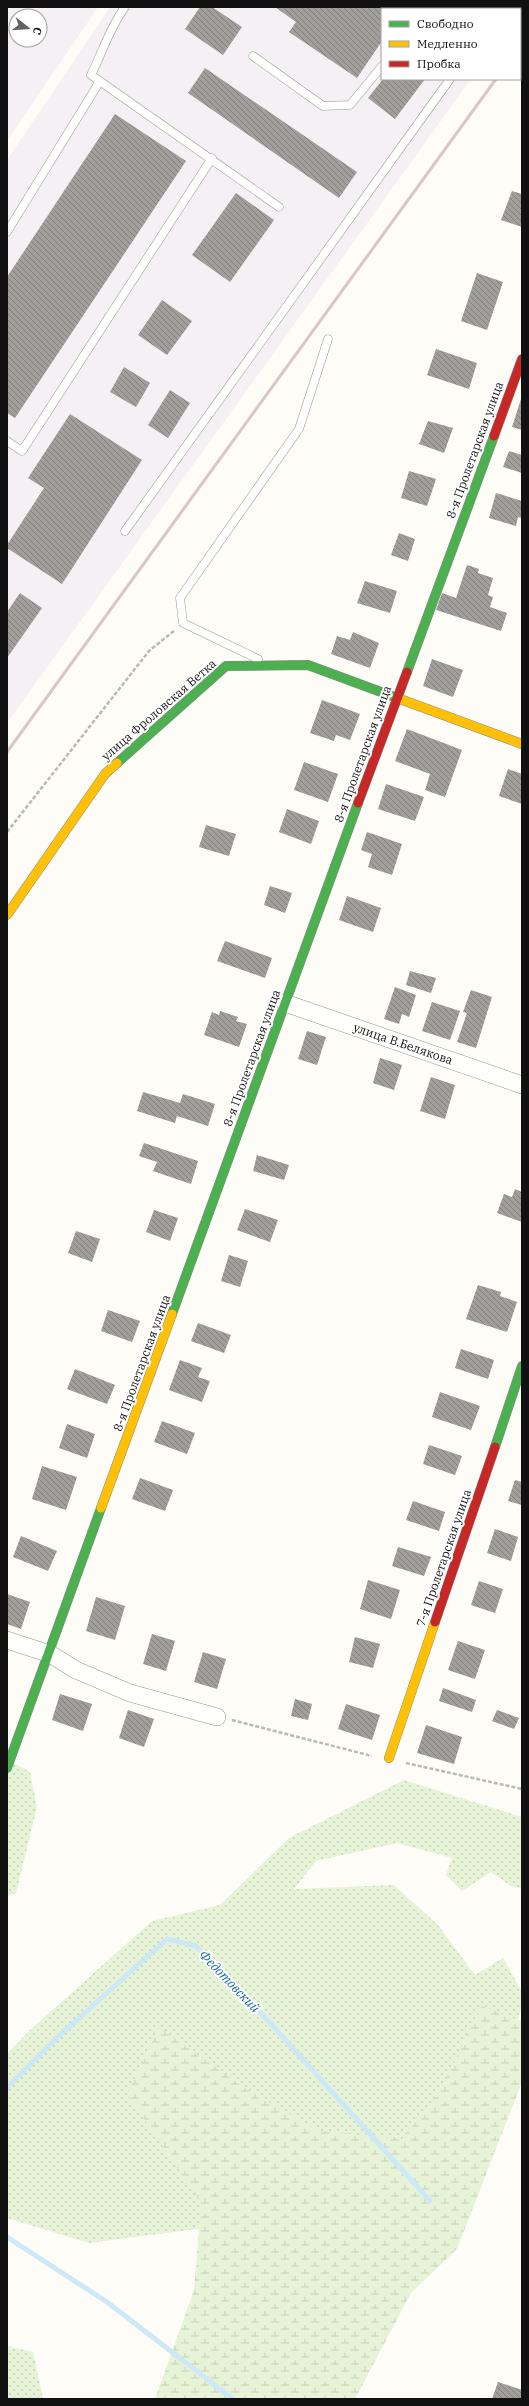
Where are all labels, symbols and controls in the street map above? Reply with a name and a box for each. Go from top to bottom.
north arrow [8,8,48,48]
legend [381,8,521,80]
text: Свободно [417,16,474,31]
text: С [30,25,45,36]
text: Медленно [417,36,478,51]
text: Пробка [417,56,461,71]
street label: 8-я Пролетарская улица [443,379,506,520]
street label: улица Фроловская Ветка [98,655,219,763]
street label: 8-я Пролетарская улица [331,683,394,824]
street label: 8-я Пролетарская улица [220,987,283,1128]
street label: улица В.Белякова [351,1019,455,1068]
street label: 8-я Пролетарская улица [110,1292,173,1433]
street label: 7-я Пролетарская улица [413,1487,474,1629]
water label: Федотовский [196,1947,264,2017]

